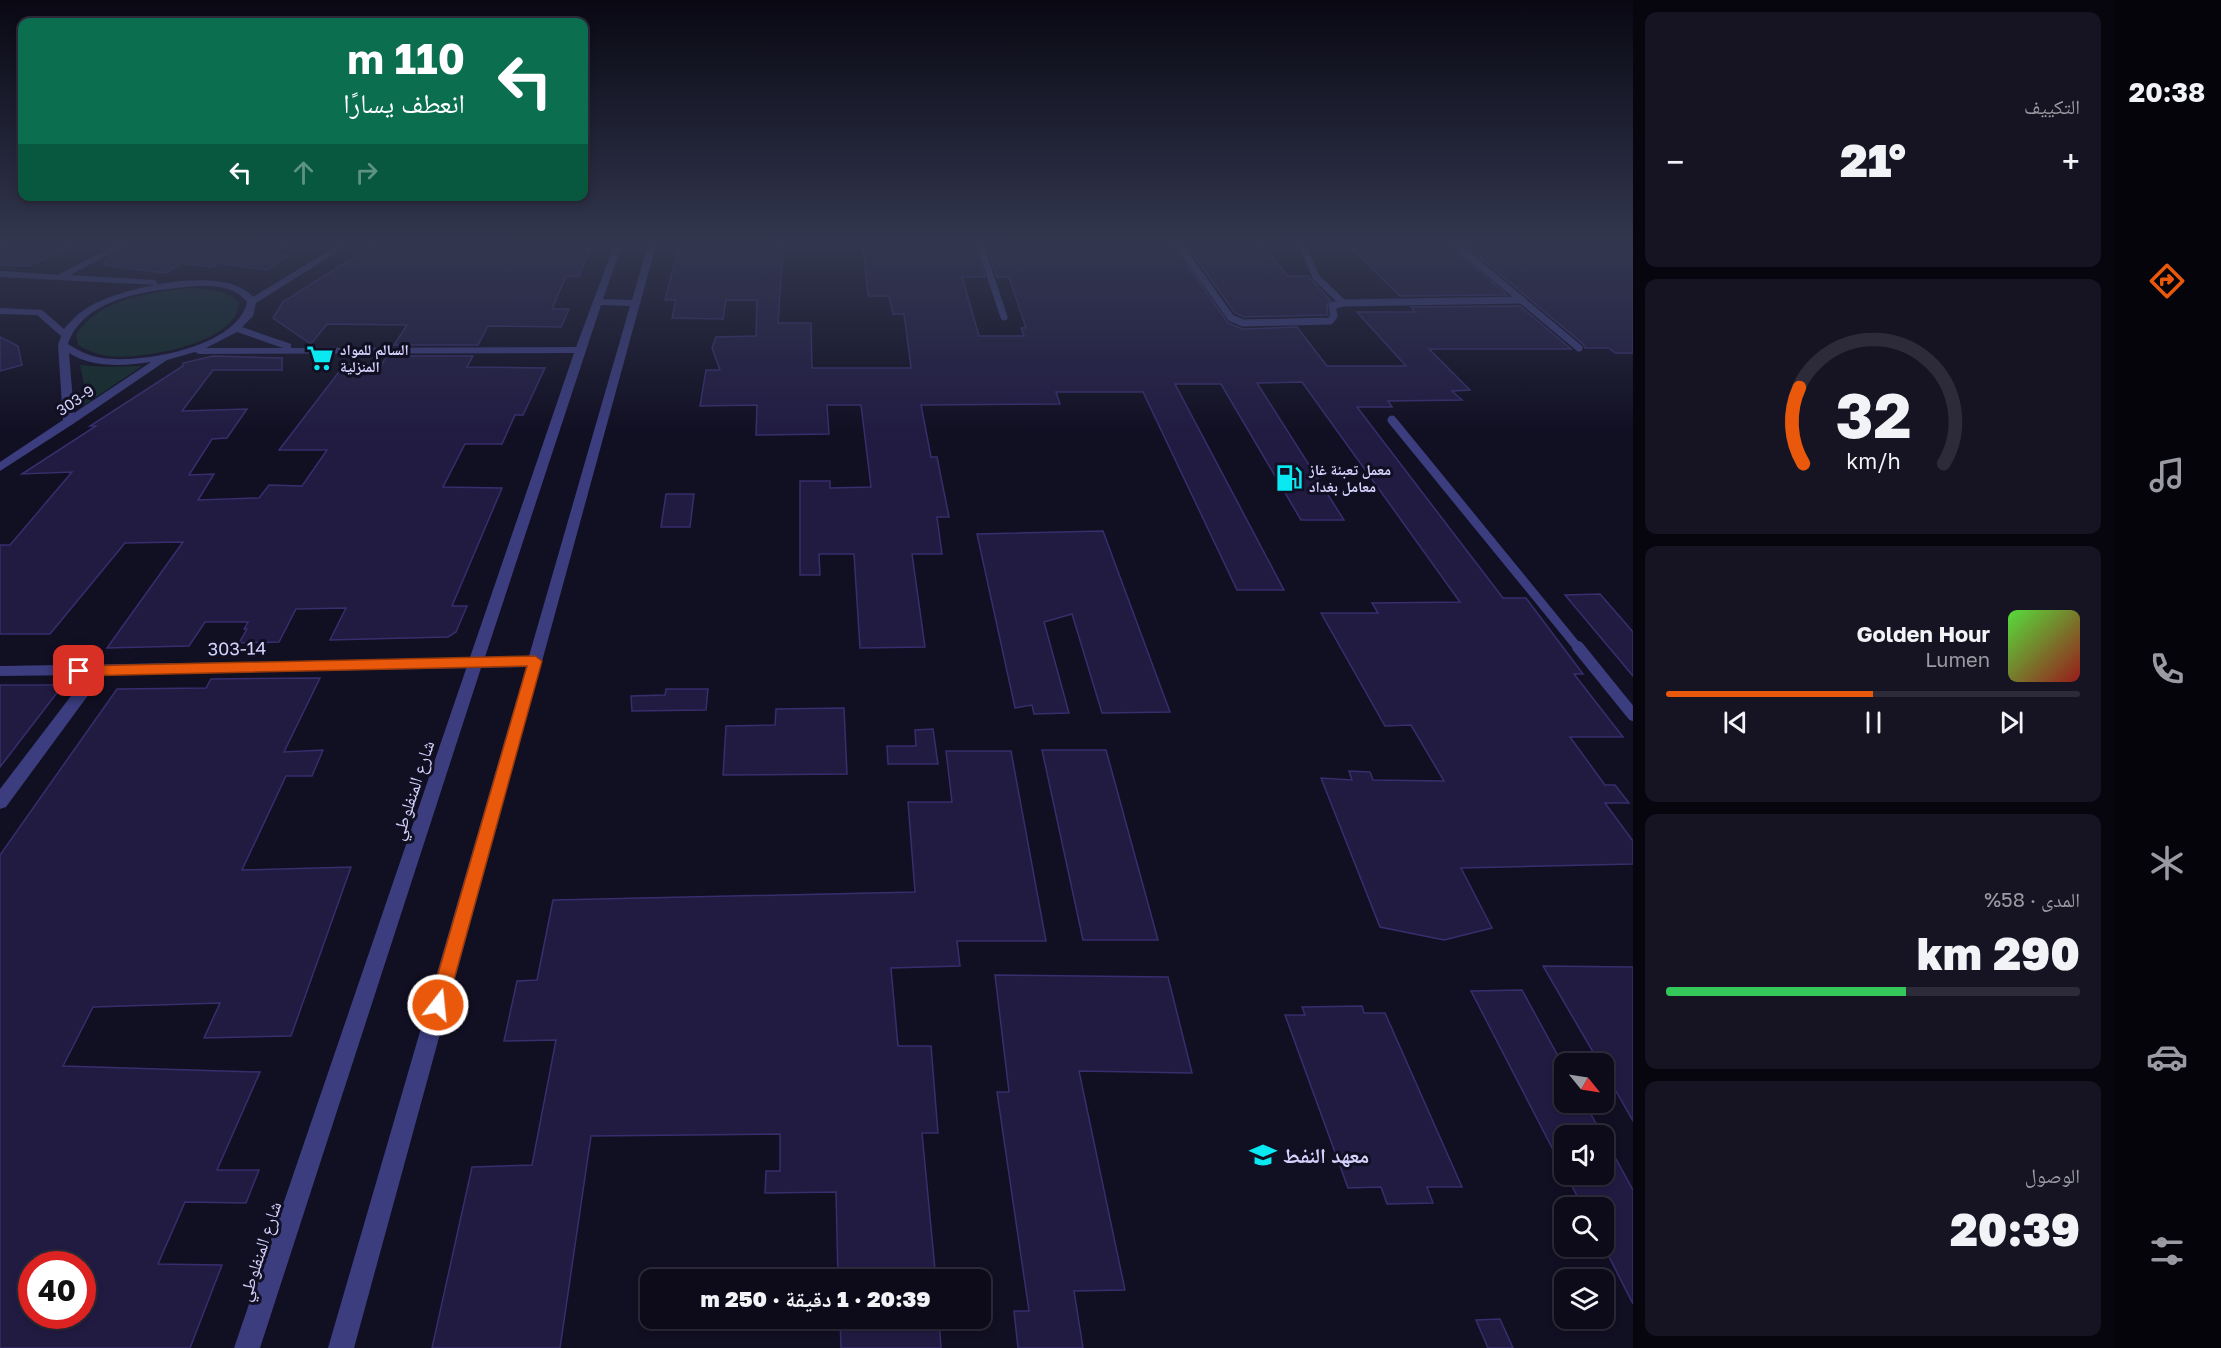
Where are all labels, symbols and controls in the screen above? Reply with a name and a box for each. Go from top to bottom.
text: 110 m [347,33,465,83]
icon: left [486,42,564,120]
text: 20:38 [2129,76,2205,108]
text: انعطف يسارًا [343,87,465,119]
text: التكييف [2024,94,2080,118]
text: 21° [1840,133,1906,187]
text: − [1666,142,1684,181]
text: + [2062,142,2080,181]
icon: left [224,156,257,189]
icon: ahead [287,156,320,189]
icon: right [350,156,383,189]
icon: directions [2146,260,2188,302]
place label: السالم للمواد المنزلية [340,340,409,375]
supermarket icon: السالم للمواد المنزلية [305,343,335,373]
text: 32 [1835,377,1911,452]
street label: 303-9 [53,381,97,419]
text: km/h [1846,448,1900,474]
icon: music [2146,454,2188,496]
place label: معمل تعبئة غاز معامل بغداد [1308,460,1391,496]
fuel station icon: معمل تعبئة غاز معامل بغداد [1274,463,1304,493]
text: Golden Hour [1856,620,1990,647]
street label: 303-14 [207,636,267,660]
pin [53,645,104,696]
text: Lumen [1925,647,1990,671]
icon: phone [2146,648,2188,690]
icon: arrive [62,654,95,687]
icon: previous [1719,706,1752,739]
icon: pause [1857,706,1890,739]
icon: next [1995,706,2028,739]
street label: شارع المنفلوطي [386,737,443,844]
icon: climate [2146,842,2188,884]
text: المدى · 58% [1984,887,2080,911]
text: 290 km [1917,926,2080,980]
position arrow [406,973,470,1037]
icon: car [2146,1036,2188,1078]
north arrow [1554,1053,1614,1113]
map controls [1554,1053,1614,1329]
button: sound [1554,1125,1614,1185]
school or university icon: معهد النفط [1248,1140,1278,1170]
place label: معهد النفط [1283,1142,1369,1168]
text: الوصول [2025,1163,2080,1187]
button: search [1554,1197,1614,1257]
street label: شارع المنفلوطي [233,1198,290,1305]
text: 20:39 [1950,1202,2080,1256]
icon: filters [2146,1230,2188,1272]
speed limit sign: 40 [18,1251,96,1329]
button: layers [1554,1269,1614,1329]
text: 20:39 · 1 دقيقة · 250 m [700,1285,931,1312]

